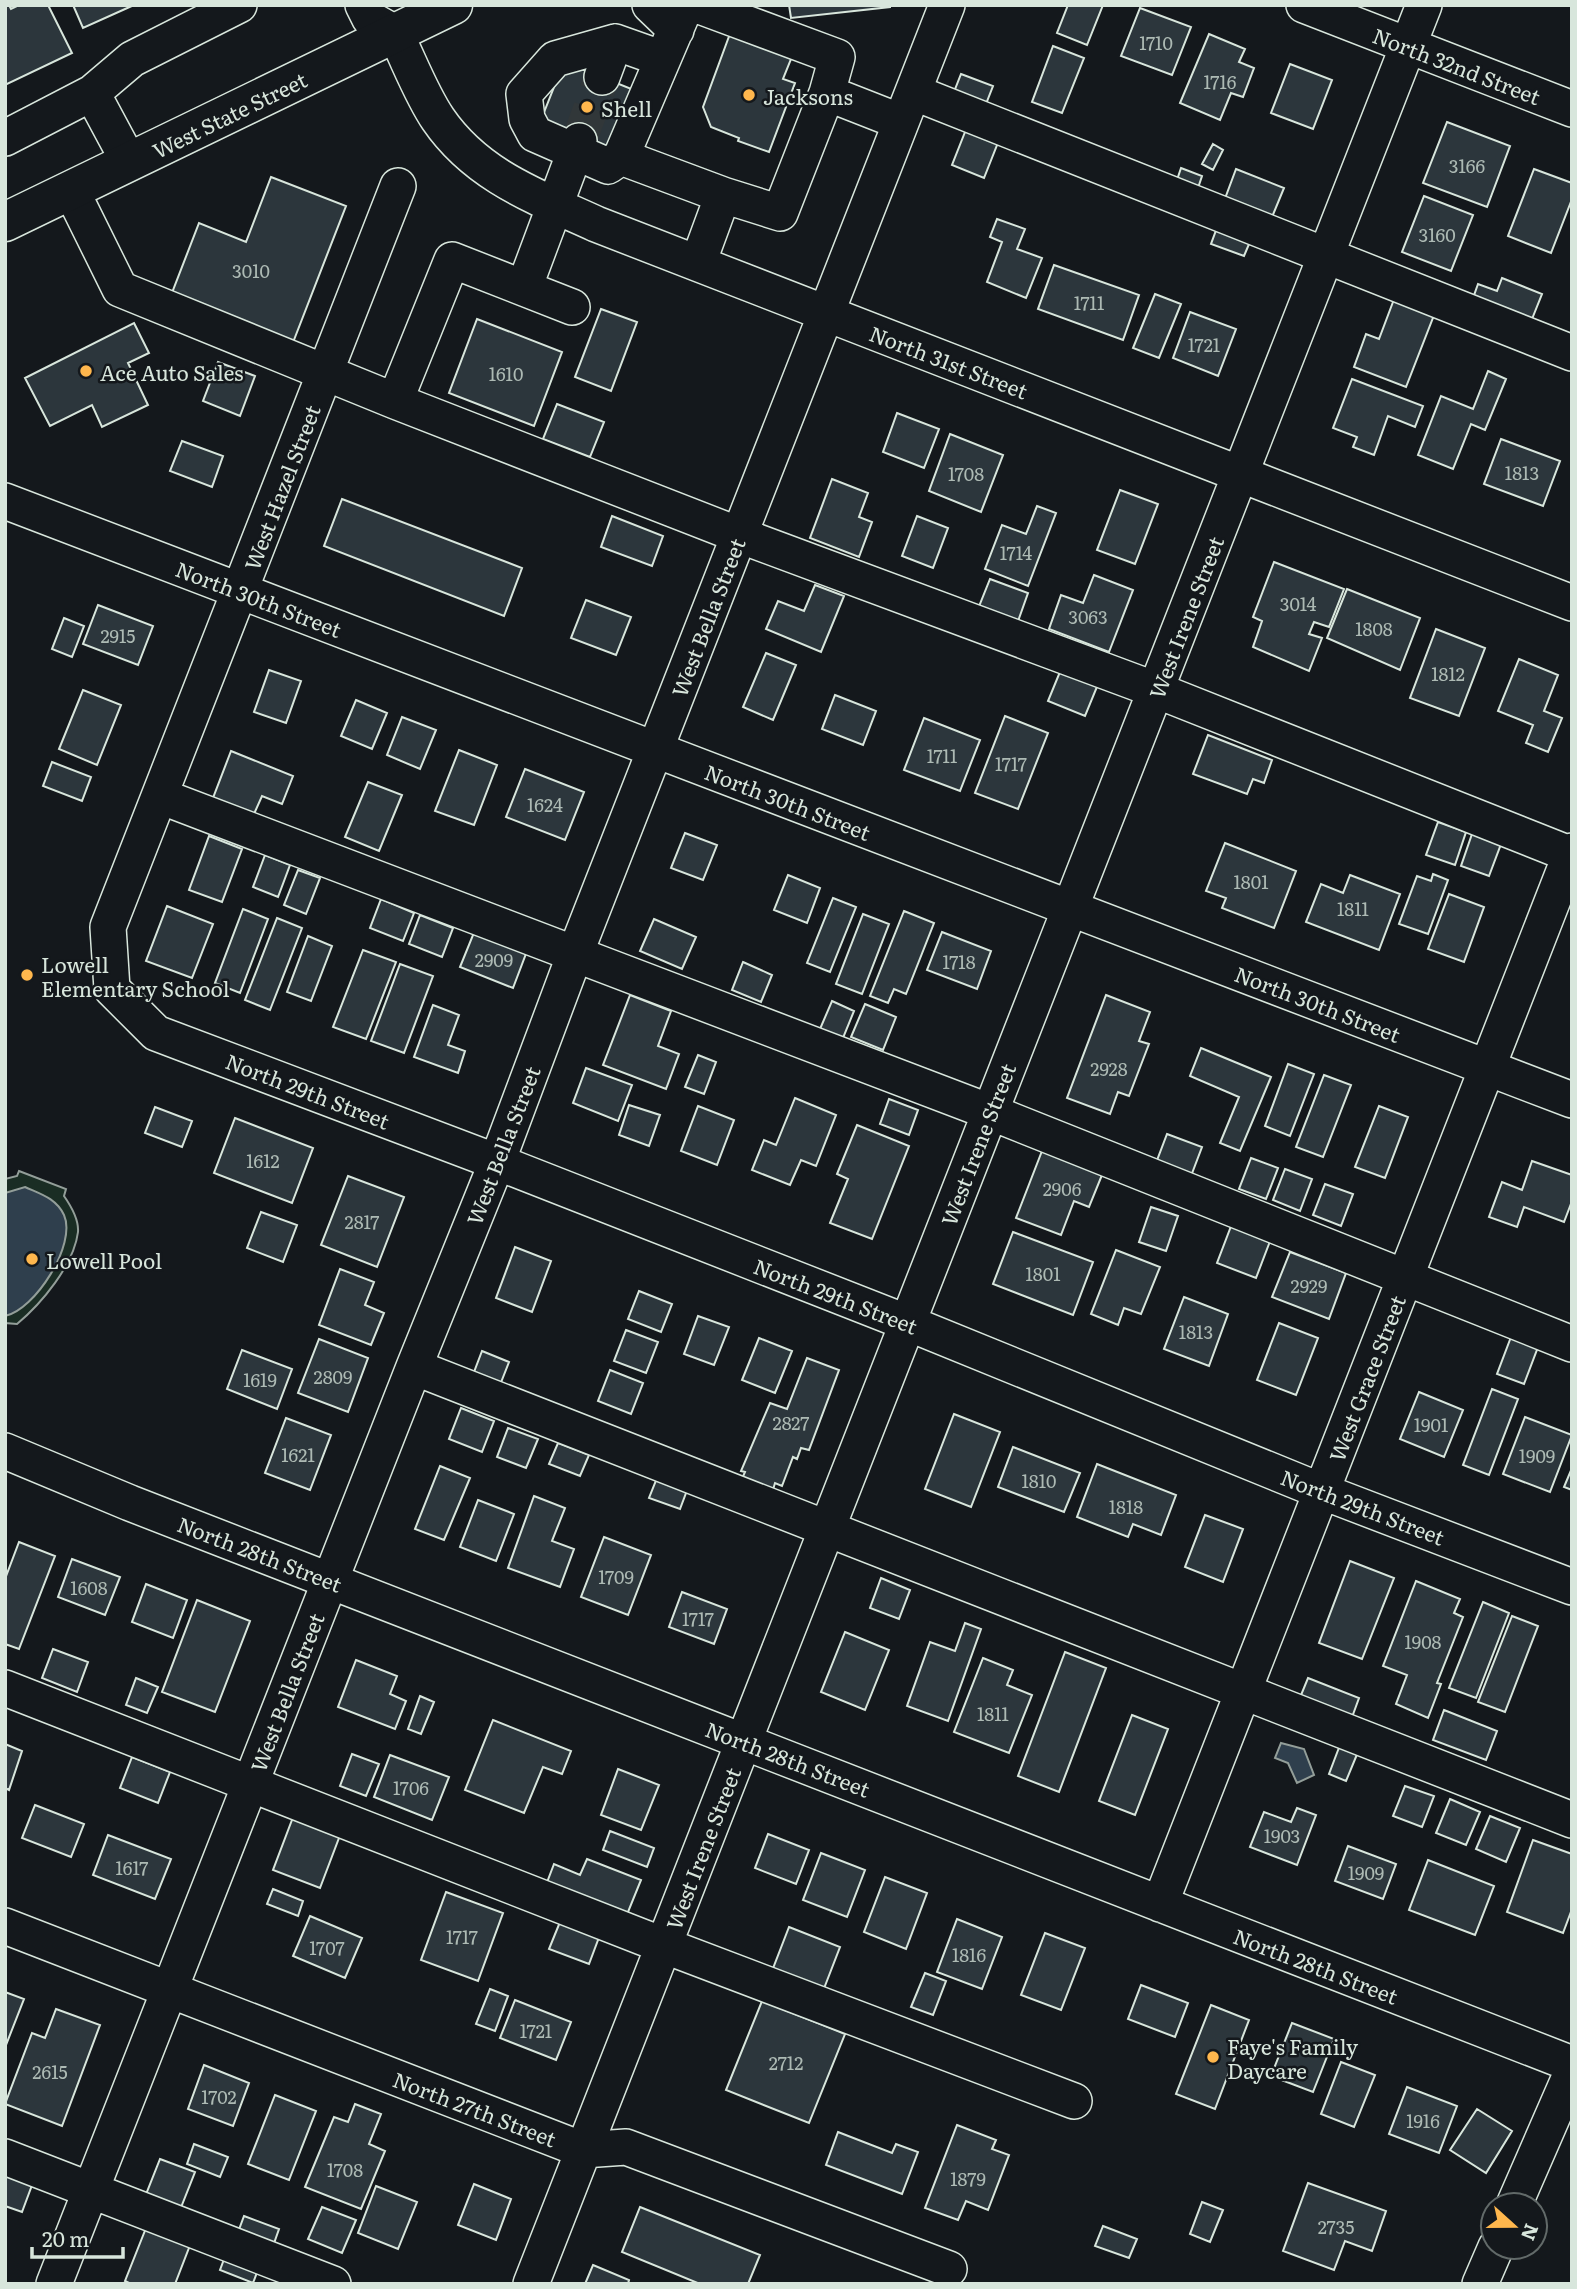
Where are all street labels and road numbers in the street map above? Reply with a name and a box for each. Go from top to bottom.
street label: North 32nd Street [1369,19,1546,111]
street label: West State Street [146,63,312,165]
street label: North 31st Street [865,317,1033,406]
street label: West Hazel Street [235,399,327,574]
street label: West Irene Street [1140,531,1230,703]
street label: West Bella Street [662,533,752,701]
street label: North 30th Street [172,552,347,644]
street label: North 30th Street [701,755,876,847]
street label: North 30th Street [1231,957,1406,1049]
street label: North 29th Street [222,1044,395,1136]
street label: West Irene Street [932,1058,1022,1230]
street label: West Bella Street [457,1061,547,1229]
street label: North 29th Street [750,1249,923,1341]
street label: West Grace Street [1320,1290,1412,1466]
street label: North 29th Street [1277,1460,1450,1552]
street label: North 28th Street [173,1507,347,1599]
street label: West Bella Street [241,1608,331,1776]
street label: North 28th Street [701,1712,875,1804]
street label: West Irene Street [657,1762,747,1934]
street label: North 28th Street [1229,1919,1403,2011]
street label: North 27th Street [389,2063,562,2154]

